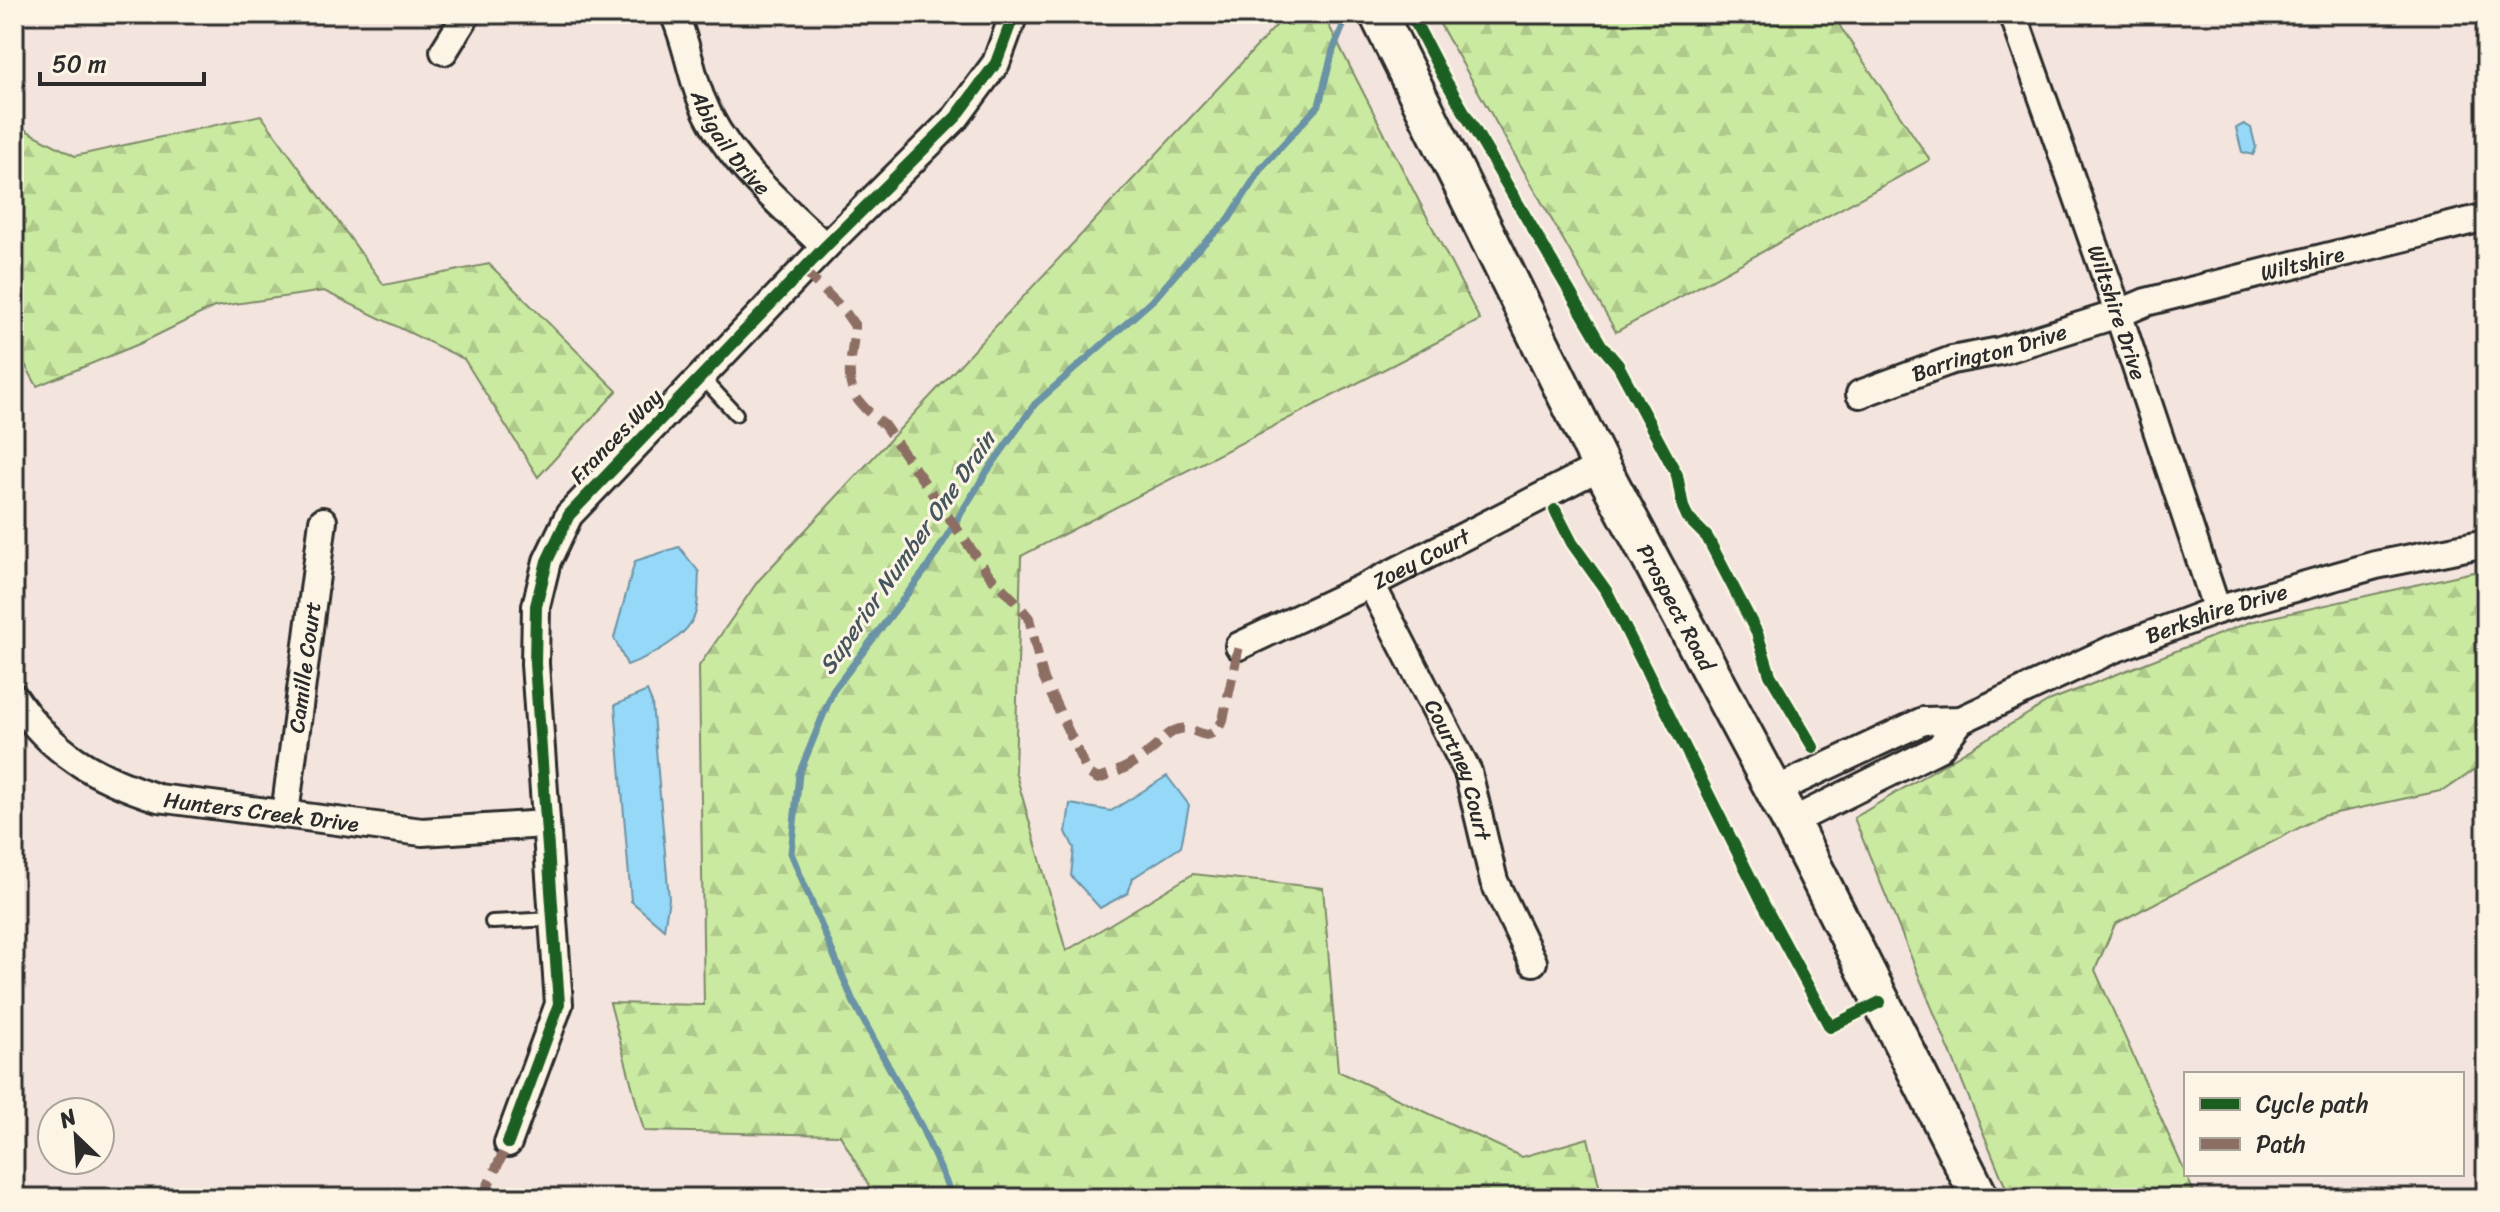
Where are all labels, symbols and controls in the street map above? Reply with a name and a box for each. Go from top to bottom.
scale bar [40,36,204,86]
text: 50 m [52,43,107,85]
street label: Abigail Drive [680,83,781,205]
street label: Wiltshire [2256,234,2349,292]
street label: Wiltshire Drive [2076,239,2158,385]
street label: Barrington Drive [1906,312,2072,393]
street label: Frances Way [560,378,673,493]
water label: Superior Number One Drain [807,420,1009,683]
street label: Zoey Court [1365,516,1478,600]
street label: Prospect Road [1626,536,1727,679]
street label: Berkshire Drive [2140,572,2292,655]
street label: Camille Court [276,599,332,735]
street label: Courtney Court [1414,692,1503,845]
street label: Hunters Creek Drive [162,779,362,843]
legend [2184,1072,2464,1176]
text: Cycle path [2256,1083,2369,1125]
north arrow [36,1096,116,1176]
text: N [52,1097,84,1140]
text: Path [2256,1123,2306,1165]

